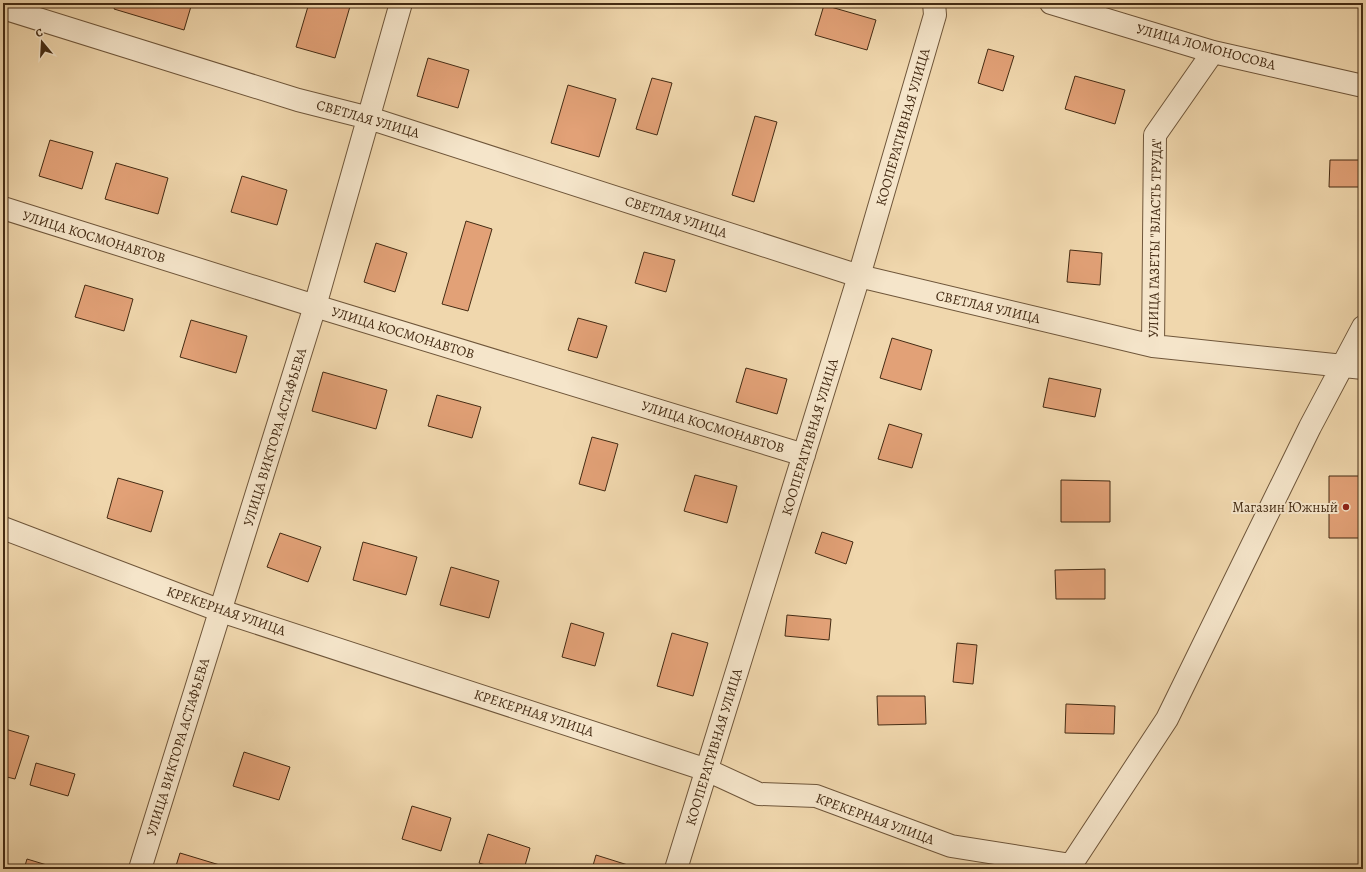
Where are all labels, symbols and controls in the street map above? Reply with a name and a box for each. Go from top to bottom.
street label: УЛИЦА ЛОМОНОСОВА [1134,19,1278,75]
north arrow [22,22,62,62]
text: С [34,25,45,41]
street label: КООПЕРАТИВНАЯ УЛИЦА [871,45,935,208]
street label: СВЕТЛАЯ УЛИЦА [314,95,423,143]
street label: УЛИЦА ГАЗЕТЫ "ВЛАСТЬ ТРУДА" [1144,138,1166,338]
street label: СВЕТЛАЯ УЛИЦА [622,191,730,243]
street label: УЛИЦА КОСМОНАВТОВ [20,206,168,268]
street label: СВЕТЛАЯ УЛИЦА [934,286,1043,328]
street label: УЛИЦА КОСМОНАВТОВ [329,302,477,364]
street label: УЛИЦА ВИКТОРА АСТАФЬЕВА [239,345,311,528]
street label: КООПЕРАТИВНАЯ УЛИЦА [777,355,843,518]
street label: УЛИЦА КОСМОНАВТОВ [639,396,787,458]
place label: Магазин Южный [1232,498,1338,517]
marker: Магазин Южный [1341,502,1351,512]
street label: КРЕКЕРНАЯ УЛИЦА [164,582,289,641]
street label: УЛИЦА ВИКТОРА АСТАФЬЕВА [142,655,214,838]
street label: КООПЕРАТИВНАЯ УЛИЦА [681,665,747,828]
street label: КРЕКЕРНАЯ УЛИЦА [472,685,597,742]
street label: КРЕКЕРНАЯ УЛИЦА [813,789,938,850]

